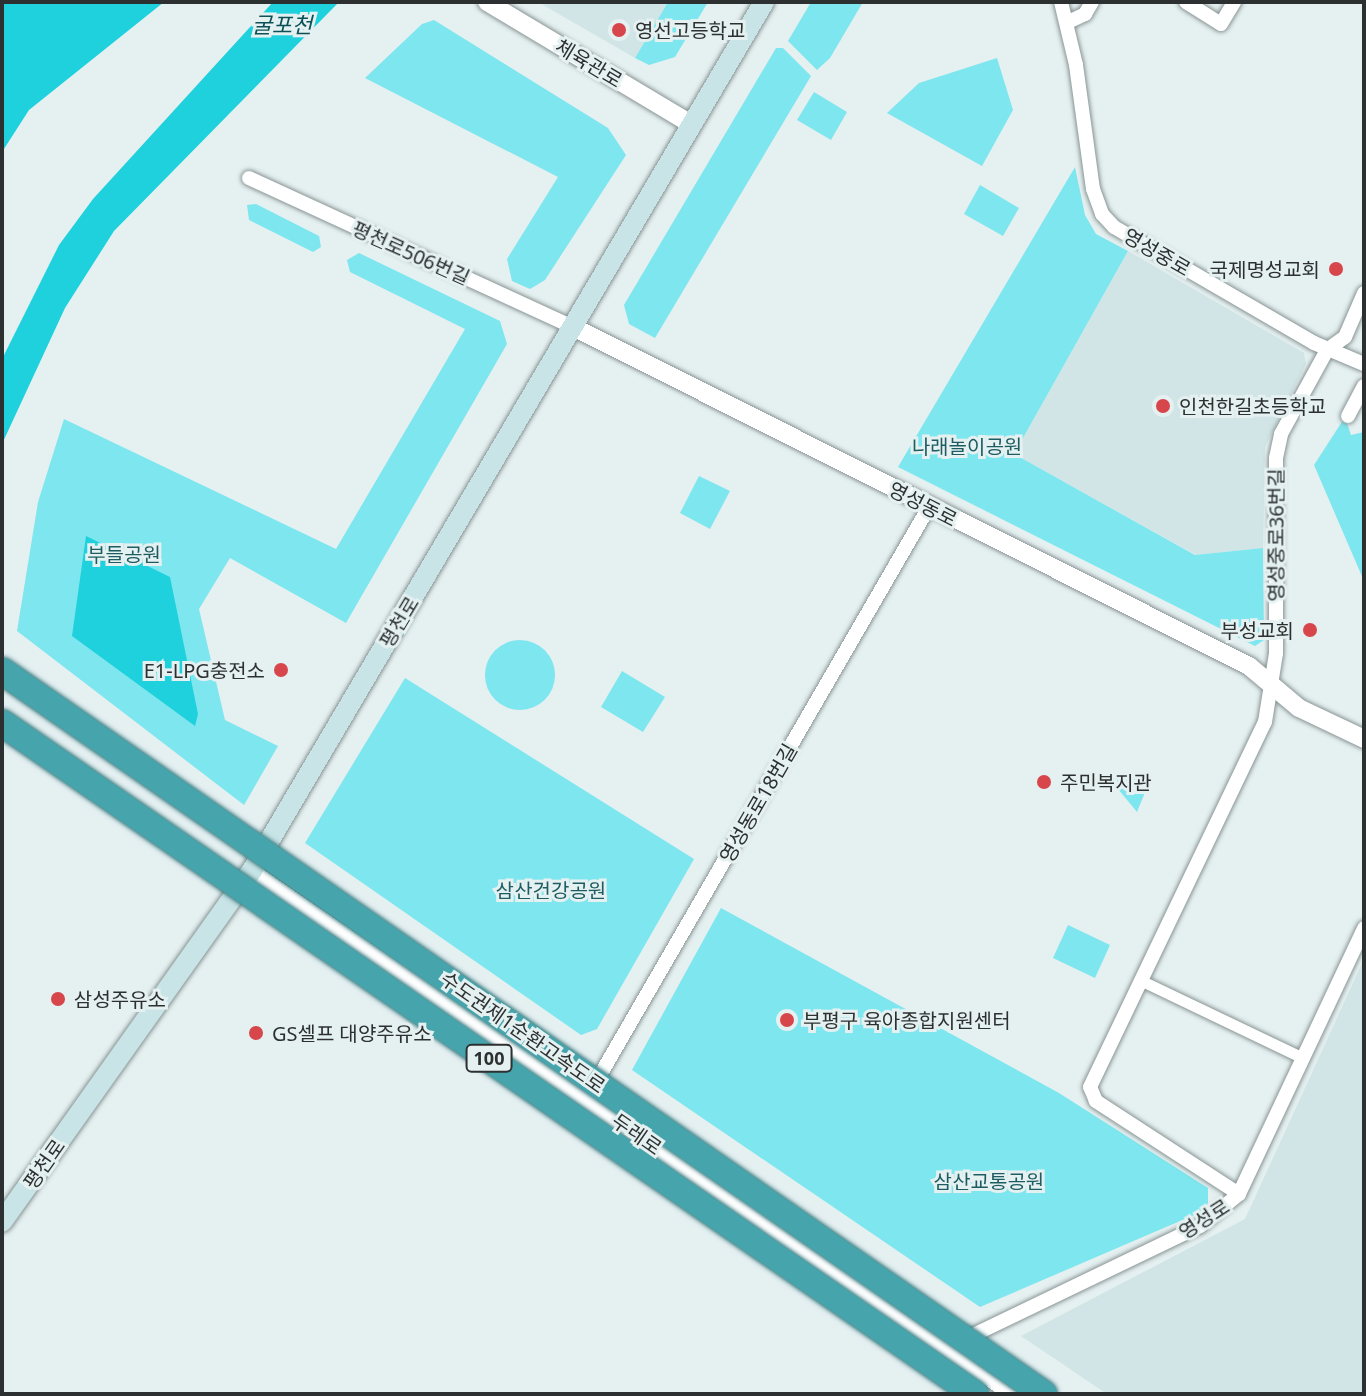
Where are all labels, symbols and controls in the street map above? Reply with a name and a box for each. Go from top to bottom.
water label: 굴포천 [252,12,312,38]
place label: 영선고등학교 [635,18,745,42]
marker: 영선고등학교 [610,21,628,39]
street label: 체육관로 [551,34,627,92]
street label: 평천로506번길 [348,216,474,290]
street label: 영성중로 [1119,223,1195,281]
place label: 국제명성교회 [1210,257,1320,281]
marker: 국제명성교회 [1327,260,1345,278]
place label: 인천한길초등학교 [1179,394,1326,418]
marker: 인천한길초등학교 [1154,397,1172,415]
park label: 나래놀이공원 [912,434,1022,458]
street label: 영성중로36번길 [1264,468,1288,602]
street label: 영성동로 [885,477,961,531]
park label: 부들공원 [87,542,161,566]
street label: 평천로 [374,592,424,652]
place label: 부성교회 [1220,618,1294,642]
marker: 부성교회 [1301,621,1319,639]
place label: E1-LPG충전소 [144,658,265,682]
marker: E1-LPG충전소 [272,661,290,679]
street label: 영성동로18번길 [714,739,802,867]
place label: 주민복지관 [1060,770,1152,794]
marker: 주민복지관 [1035,773,1053,791]
park label: 삼산건강공원 [496,878,606,902]
street label: 수도권제1순환고속도로 [436,966,610,1098]
place label: 삼성주유소 [74,987,166,1011]
marker: 삼성주유소 [49,990,67,1008]
place label: 부평구 육아종합지원센터 [803,1008,1011,1032]
marker: 부평구 육아종합지원센터 [778,1011,796,1029]
place label: GS셀프 대양주유소 [272,1021,432,1045]
marker: GS셀프 대양주유소 [247,1024,265,1042]
road number: 100 [465,1044,513,1072]
street label: 두레로 [608,1108,666,1160]
street label: 평천로 [18,1135,70,1193]
park label: 삼산교통공원 [934,1169,1044,1193]
street label: 영성로 [1174,1194,1234,1244]

